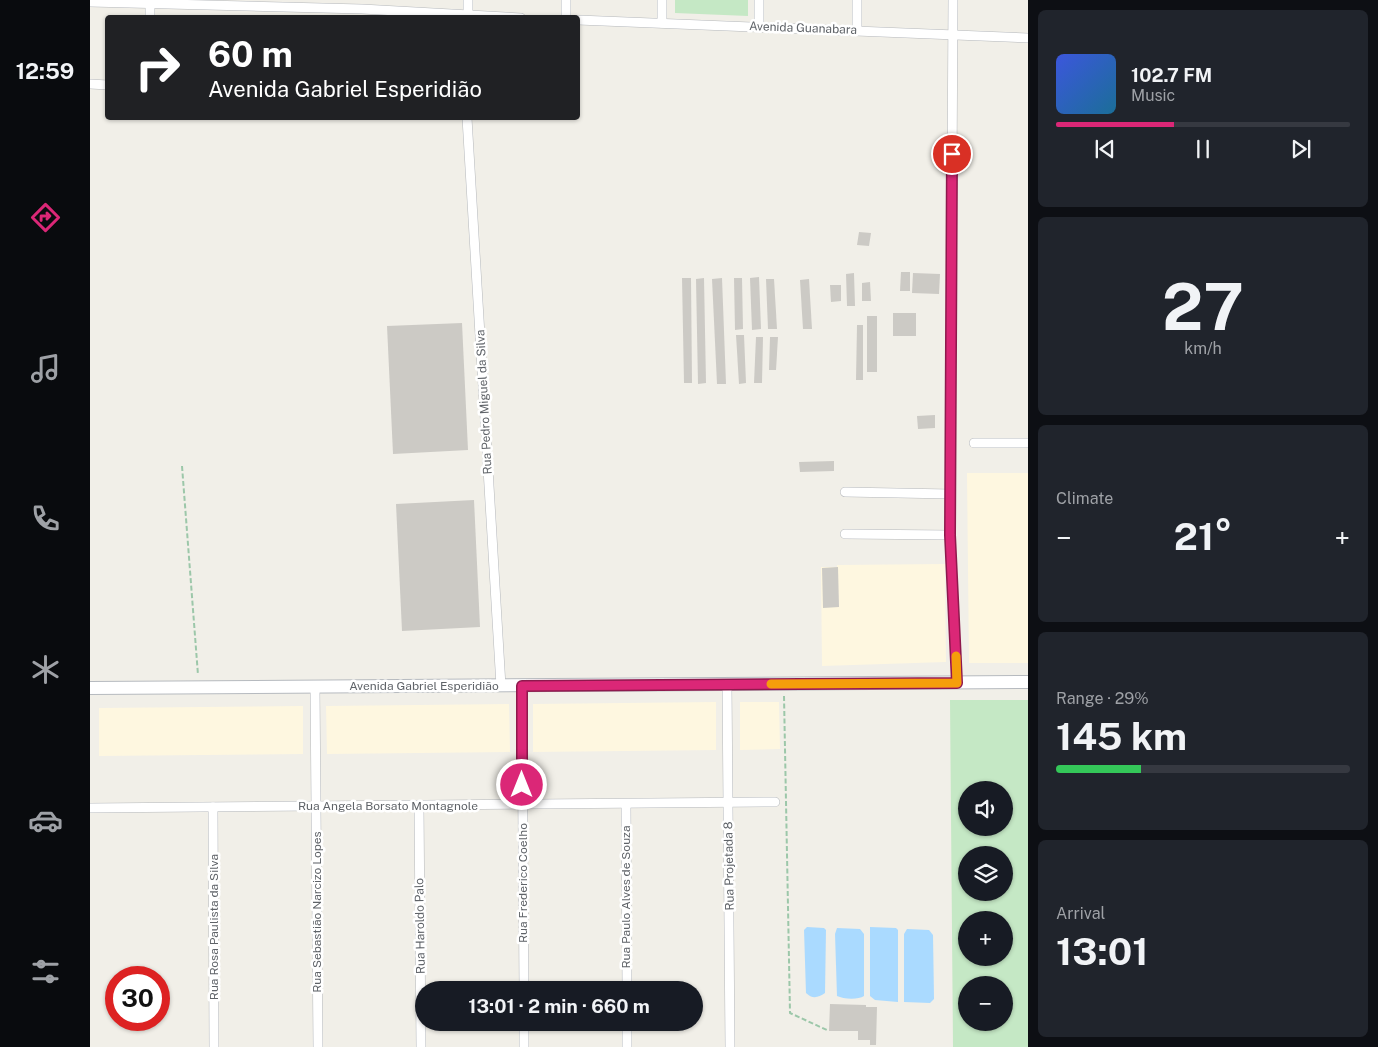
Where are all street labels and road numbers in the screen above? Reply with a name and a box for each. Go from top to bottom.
street label: Avenida Guanabara [749,19,857,37]
street label: Rua Pedro Miguel da Silva [473,329,495,475]
street label: Avenida Gabriel Esperidião [349,679,499,693]
street label: Rua Angela Borsato Montagnole [298,799,478,813]
street label: Rua Projetada 8 [721,821,737,911]
street label: Rua Frederico Coelho [516,823,530,943]
street label: Rua Paulo Alves de Souza [619,825,633,969]
street label: Rua Sebastião Narcizo Lopes [310,831,324,993]
street label: Rua Rosa Paulista da Silva [207,854,221,1000]
street label: Rua Haroldo Palo [412,878,428,974]

